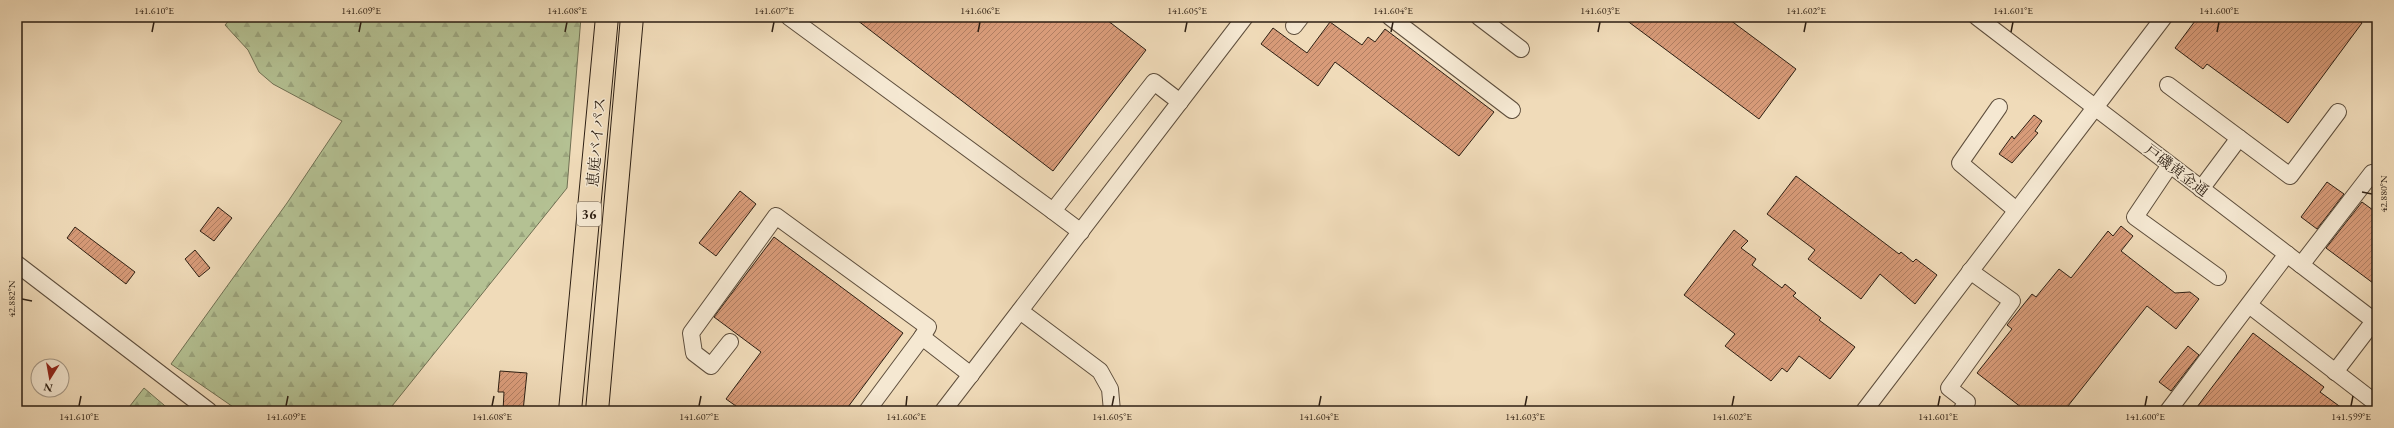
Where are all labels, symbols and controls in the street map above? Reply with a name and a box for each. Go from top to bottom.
text: 141.610°E [134,4,174,17]
text: 141.609°E [341,4,381,17]
text: 141.608°E [547,4,587,17]
text: 141.607°E [754,4,794,17]
text: 141.606°E [960,4,1000,17]
text: 141.605°E [1167,4,1207,17]
text: 141.604°E [1373,4,1413,17]
text: 141.603°E [1580,4,1620,17]
text: 141.602°E [1786,4,1826,17]
text: 141.601°E [1993,4,2033,17]
text: 141.600°E [2199,4,2239,17]
street label: 恵庭バイパス [583,96,609,188]
street label: 戸磯黄金通 [2141,140,2213,200]
text: 42.880°N [2377,175,2390,213]
road number: 36 [577,202,601,226]
text: 42.882°N [5,280,18,318]
north arrow [30,358,70,398]
text: N [42,380,54,396]
text: 141.610°E [59,410,99,423]
text: 141.609°E [266,410,306,423]
text: 141.608°E [472,410,512,423]
text: 141.607°E [679,410,719,423]
text: 141.606°E [886,410,926,423]
text: 141.605°E [1092,410,1132,423]
text: 141.604°E [1299,410,1339,423]
text: 141.603°E [1505,410,1545,423]
text: 141.602°E [1712,410,1752,423]
text: 141.601°E [1918,410,1958,423]
text: 141.600°E [2125,410,2165,423]
text: 141.599°E [2331,410,2371,423]

